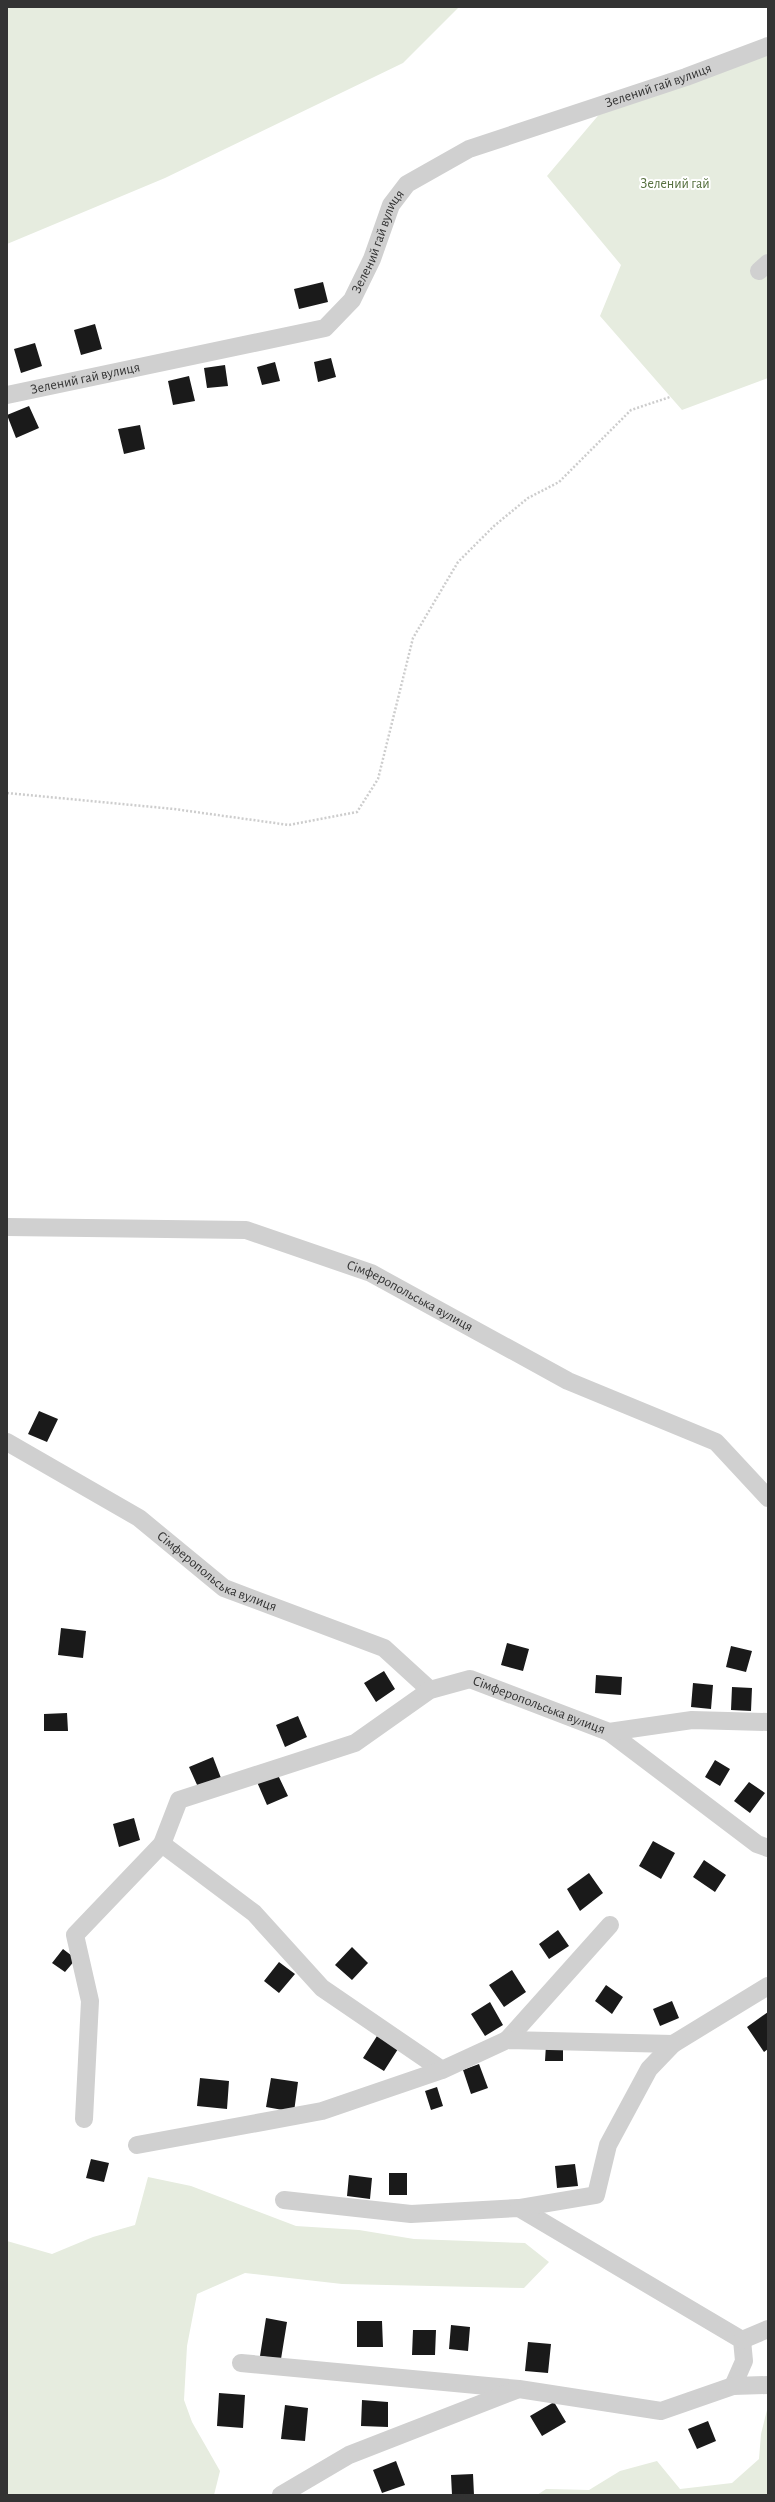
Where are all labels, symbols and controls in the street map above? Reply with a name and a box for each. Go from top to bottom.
street label: Зелений гай вулиця [603,61,714,110]
park label: Зелений гай [640,177,710,191]
street label: Зелений гай вулиця [349,187,407,296]
street label: Зелений гай вулиця [29,360,141,397]
street label: Сімферопольська вулиця [345,1258,475,1334]
street label: Сімферопольська вулиця [154,1529,279,1614]
street label: Сімферопольська вулиця [471,1674,607,1737]

